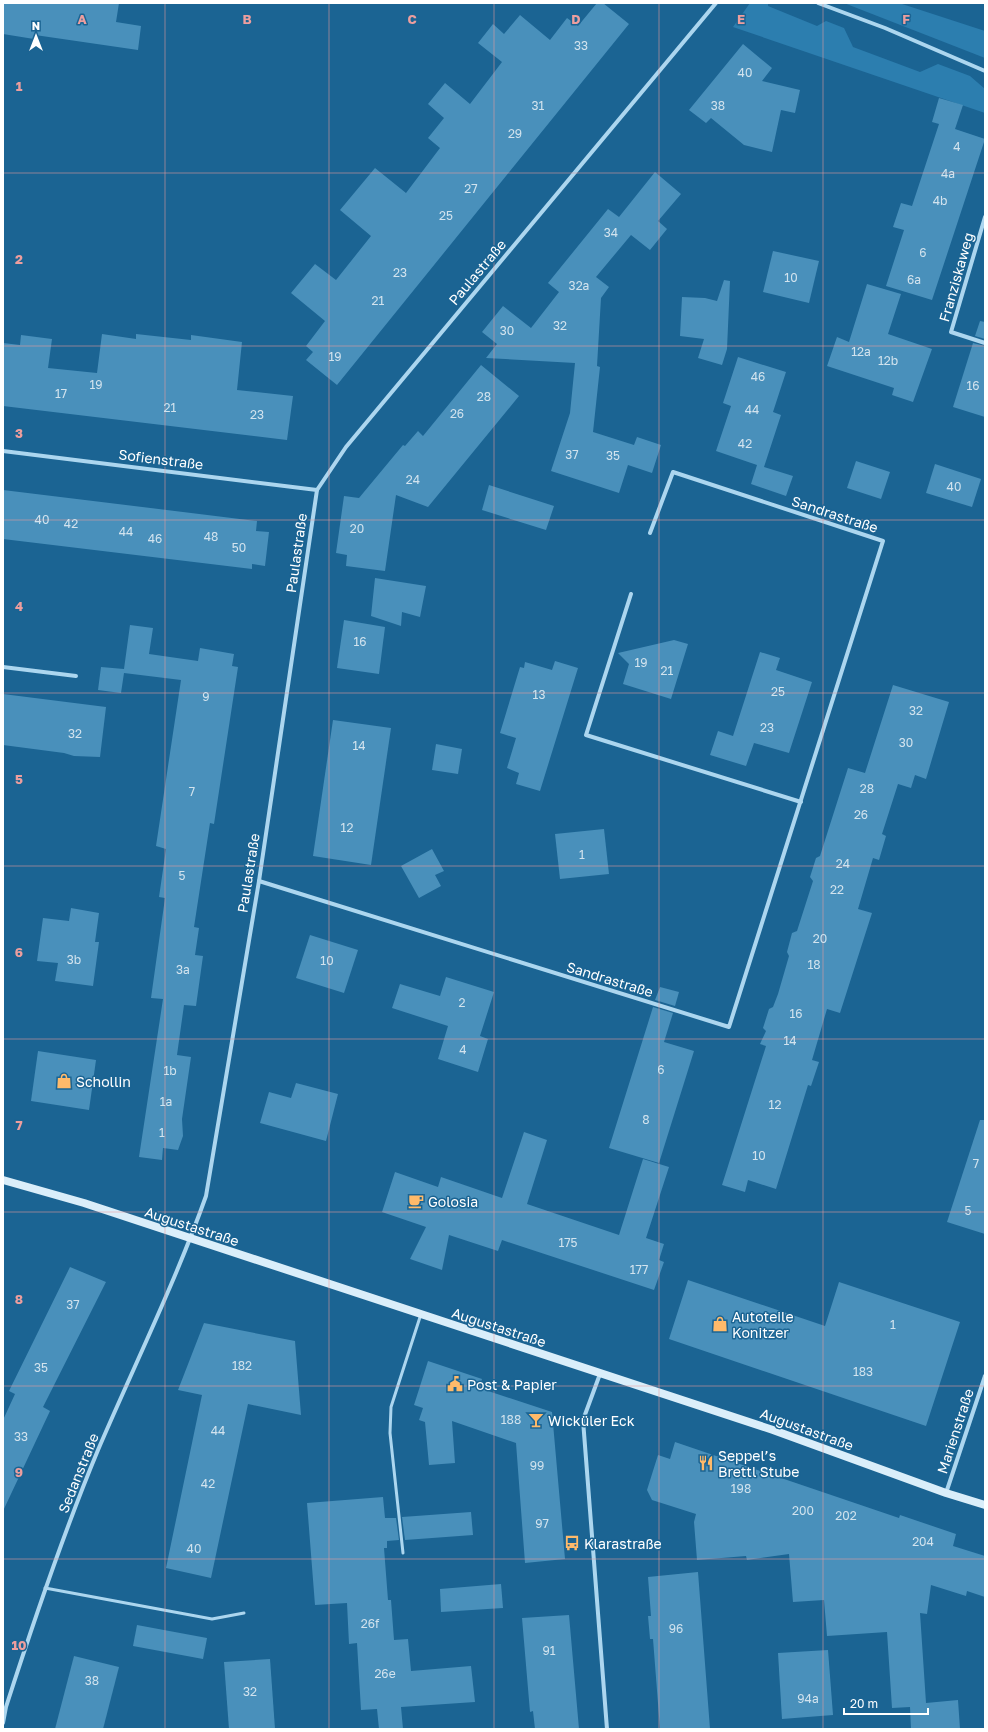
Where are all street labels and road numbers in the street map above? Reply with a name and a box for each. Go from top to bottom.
street label: Franziskaweg [935,230,977,324]
street label: Paulastraße [445,236,509,308]
street label: Sofienstraße [118,445,204,473]
street label: Sandrastraße [790,492,880,536]
street label: Paulastraße [282,512,310,594]
street label: Paulastraße [233,832,263,914]
street label: Sandrastraße [565,958,655,1000]
street label: Augustastraße [143,1203,241,1249]
street label: Augustastraße [450,1304,548,1350]
street label: Marienstraße [933,1386,977,1476]
street label: Augustastraße [758,1404,856,1454]
street label: Sedanstraße [54,1431,102,1515]

